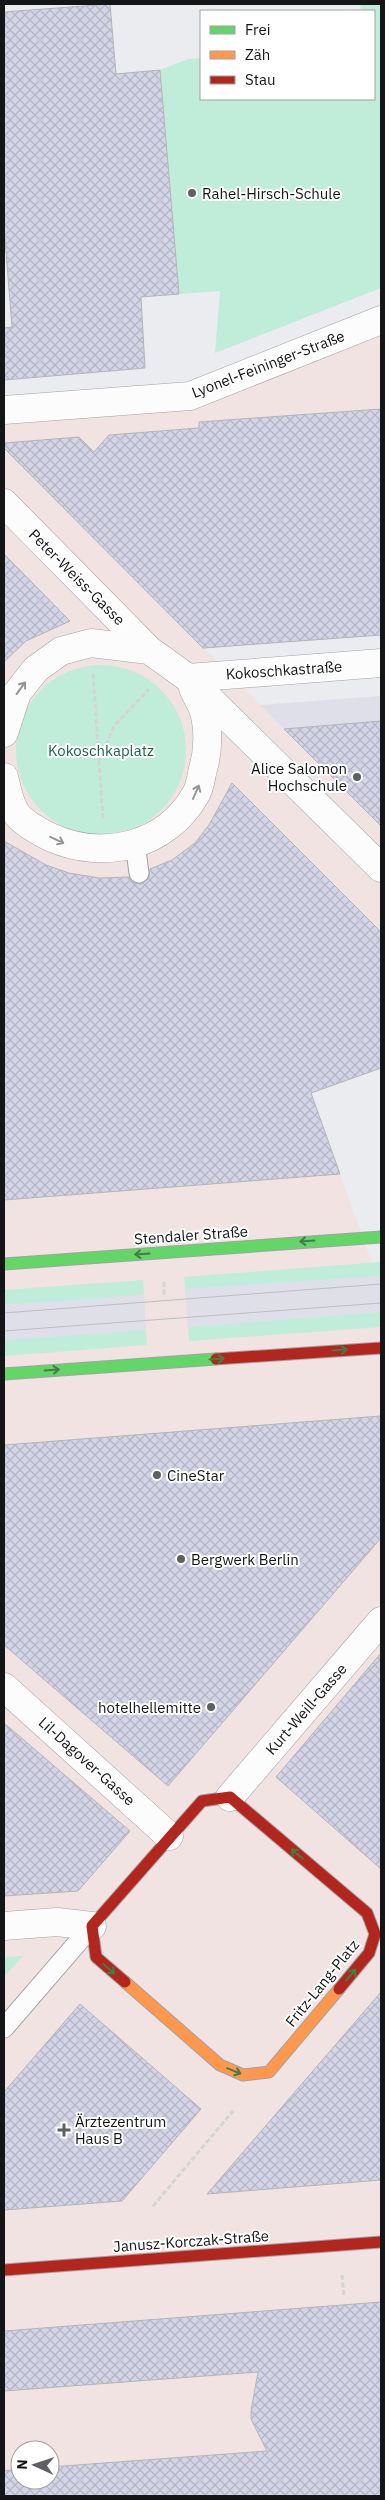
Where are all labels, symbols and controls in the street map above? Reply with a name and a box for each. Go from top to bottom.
legend [200,10,375,100]
text: Frei [245,20,271,39]
text: Zäh [245,45,270,64]
text: Stau [245,70,276,89]
place label: Rahel-Hirsch-Schule [202,184,341,203]
marker: Rahel-Hirsch-Schule [186,187,198,199]
street label: Lyonel-Feininger-Straße [189,326,347,402]
street label: Peter-Weiss-Gasse [25,525,129,629]
street label: Kokoschkastraße [225,656,343,684]
one-way arrow [16,681,26,695]
park label: Kokoschkaplatz [48,741,154,760]
place label: Alice Salomon Hochschule [251,759,347,795]
marker: Alice Salomon Hochschule [351,771,363,783]
one-way arrow [191,785,201,800]
one-way arrow [49,836,64,845]
street label: Stendaler Straße [133,1222,249,1248]
one-way arrow [299,1237,315,1246]
one-way arrow [135,1249,151,1258]
one-way arrow [331,1346,347,1355]
one-way arrow [209,1354,225,1363]
one-way arrow [44,1366,60,1375]
place label: CineStar [167,1466,225,1485]
marker: CineStar [151,1469,163,1481]
place label: Bergwerk Berlin [191,1550,299,1569]
marker: Bergwerk Berlin [175,1553,187,1565]
street label: Kurt-Weill-Gasse [261,1659,351,1759]
place label: hotelhellemitte [98,1698,201,1717]
marker: hotelhellemitte [205,1701,217,1713]
street label: Lil-Dagover-Gasse [35,1713,139,1809]
one-way arrow [291,1848,304,1859]
street label: Fritz-Lang-Platz [281,1936,363,2030]
one-way arrow [102,1963,115,1974]
one-way arrow [345,1969,356,1982]
one-way arrow [226,2067,241,2076]
place label: Ärztezentrum Haus B [75,2112,166,2148]
marker: Ärztezentrum Haus B [57,2123,71,2137]
street label: Janusz-Korczak-Straße [112,2226,270,2256]
north arrow [10,2440,60,2490]
text: N [13,2459,31,2470]

